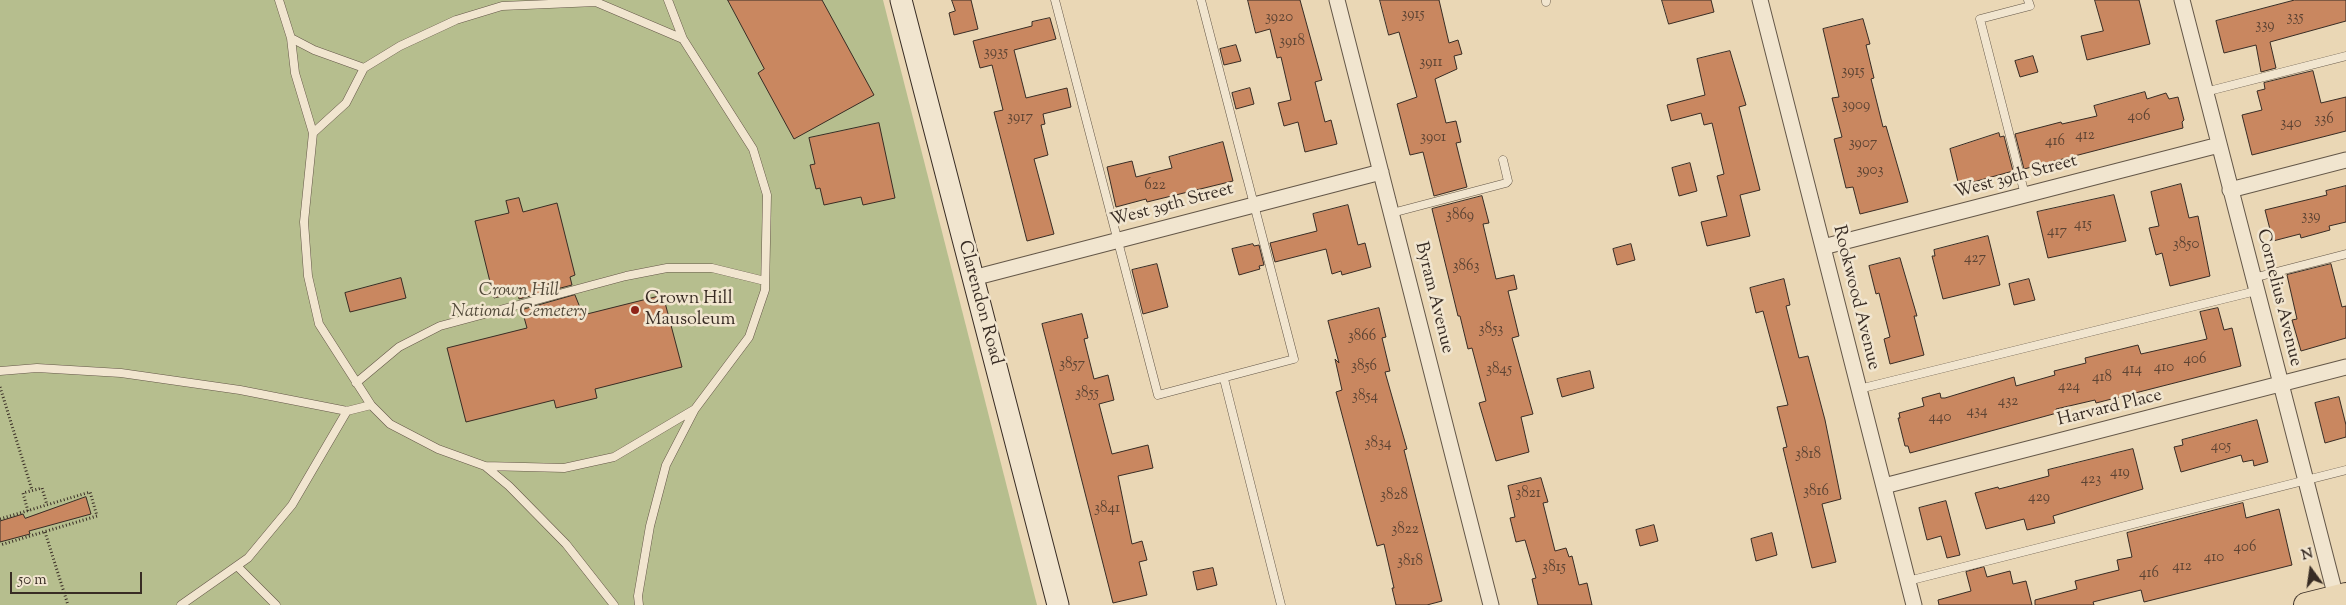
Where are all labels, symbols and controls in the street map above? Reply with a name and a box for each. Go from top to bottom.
house number: 3915 [1401,6,1425,24]
house number: 3920 [1265,9,1293,27]
house number: 335 [2286,9,2304,27]
house number: 339 [2255,17,2275,35]
house number: 3918 [1279,33,1305,51]
house number: 3935 [984,44,1008,62]
house number: 3911 [1419,54,1443,72]
house number: 3915 [1841,63,1865,81]
house number: 3909 [1842,97,1870,115]
house number: 406 [2128,108,2150,126]
house number: 3917 [1007,109,1033,127]
house number: 336 [2314,111,2334,129]
house number: 340 [2280,115,2302,133]
house number: 412 [2075,127,2095,145]
house number: 3901 [1420,129,1446,147]
house number: 416 [2045,133,2065,151]
house number: 3907 [1849,135,1877,153]
street label: West 39th Street [1952,151,2080,205]
house number: 3903 [1856,162,1884,180]
house number: 622 [1144,177,1166,195]
street label: West 39th Street [1108,179,1236,233]
house number: 3869 [1446,207,1474,225]
house number: 339 [2301,208,2321,226]
house number: 415 [2074,216,2092,234]
street label: Rookwood Avenue [1827,223,1883,373]
house number: 417 [2047,223,2067,241]
street label: Cornelius Avenue [2250,227,2306,369]
house number: 3850 [2173,236,2199,254]
street label: Clarendon Road [952,238,1006,368]
street label: Byram Avenue [1409,240,1457,356]
house number: 427 [1964,250,1986,268]
house number: 3863 [1452,258,1480,276]
park label: Crown Hill National Cemetery [451,281,587,324]
place label: Crown Hill Mausoleum [645,289,735,332]
marker: Crown Hill Mausoleum [629,304,641,316]
house number: 3853 [1479,321,1503,339]
house number: 3866 [1348,328,1376,346]
house number: 406 [2184,351,2206,369]
house number: 3857 [1059,356,1085,374]
house number: 3856 [1351,358,1377,376]
house number: 410 [2154,359,2174,377]
house number: 3845 [1486,361,1512,379]
house number: 414 [2122,361,2142,379]
house number: 418 [2092,369,2112,387]
house number: 424 [2058,378,2080,396]
house number: 3855 [1075,385,1099,403]
street label: Harvard Place [2055,386,2165,432]
house number: 3854 [1352,388,1378,406]
house number: 432 [1998,393,2018,411]
house number: 434 [1966,403,1988,421]
house number: 440 [1929,409,1951,427]
house number: 3834 [1364,435,1392,453]
house number: 405 [2211,438,2231,456]
house number: 3818 [1795,446,1821,464]
house number: 419 [2110,464,2130,482]
house number: 423 [2081,471,2101,489]
house number: 3816 [1803,483,1829,501]
house number: 3821 [1515,485,1541,503]
house number: 3828 [1380,487,1408,505]
house number: 429 [2028,489,2050,507]
house number: 3841 [1094,500,1120,518]
house number: 3822 [1391,521,1419,539]
house number: 406 [2234,539,2256,557]
text: N [2300,544,2315,567]
north arrow [2286,545,2336,595]
house number: 410 [2204,549,2224,567]
house number: 3818 [1397,553,1423,571]
house number: 412 [2172,558,2192,576]
house number: 3815 [1542,559,1566,577]
scale bar [12,562,145,594]
house number: 416 [2139,565,2159,583]
text: 50 m [18,570,47,591]

